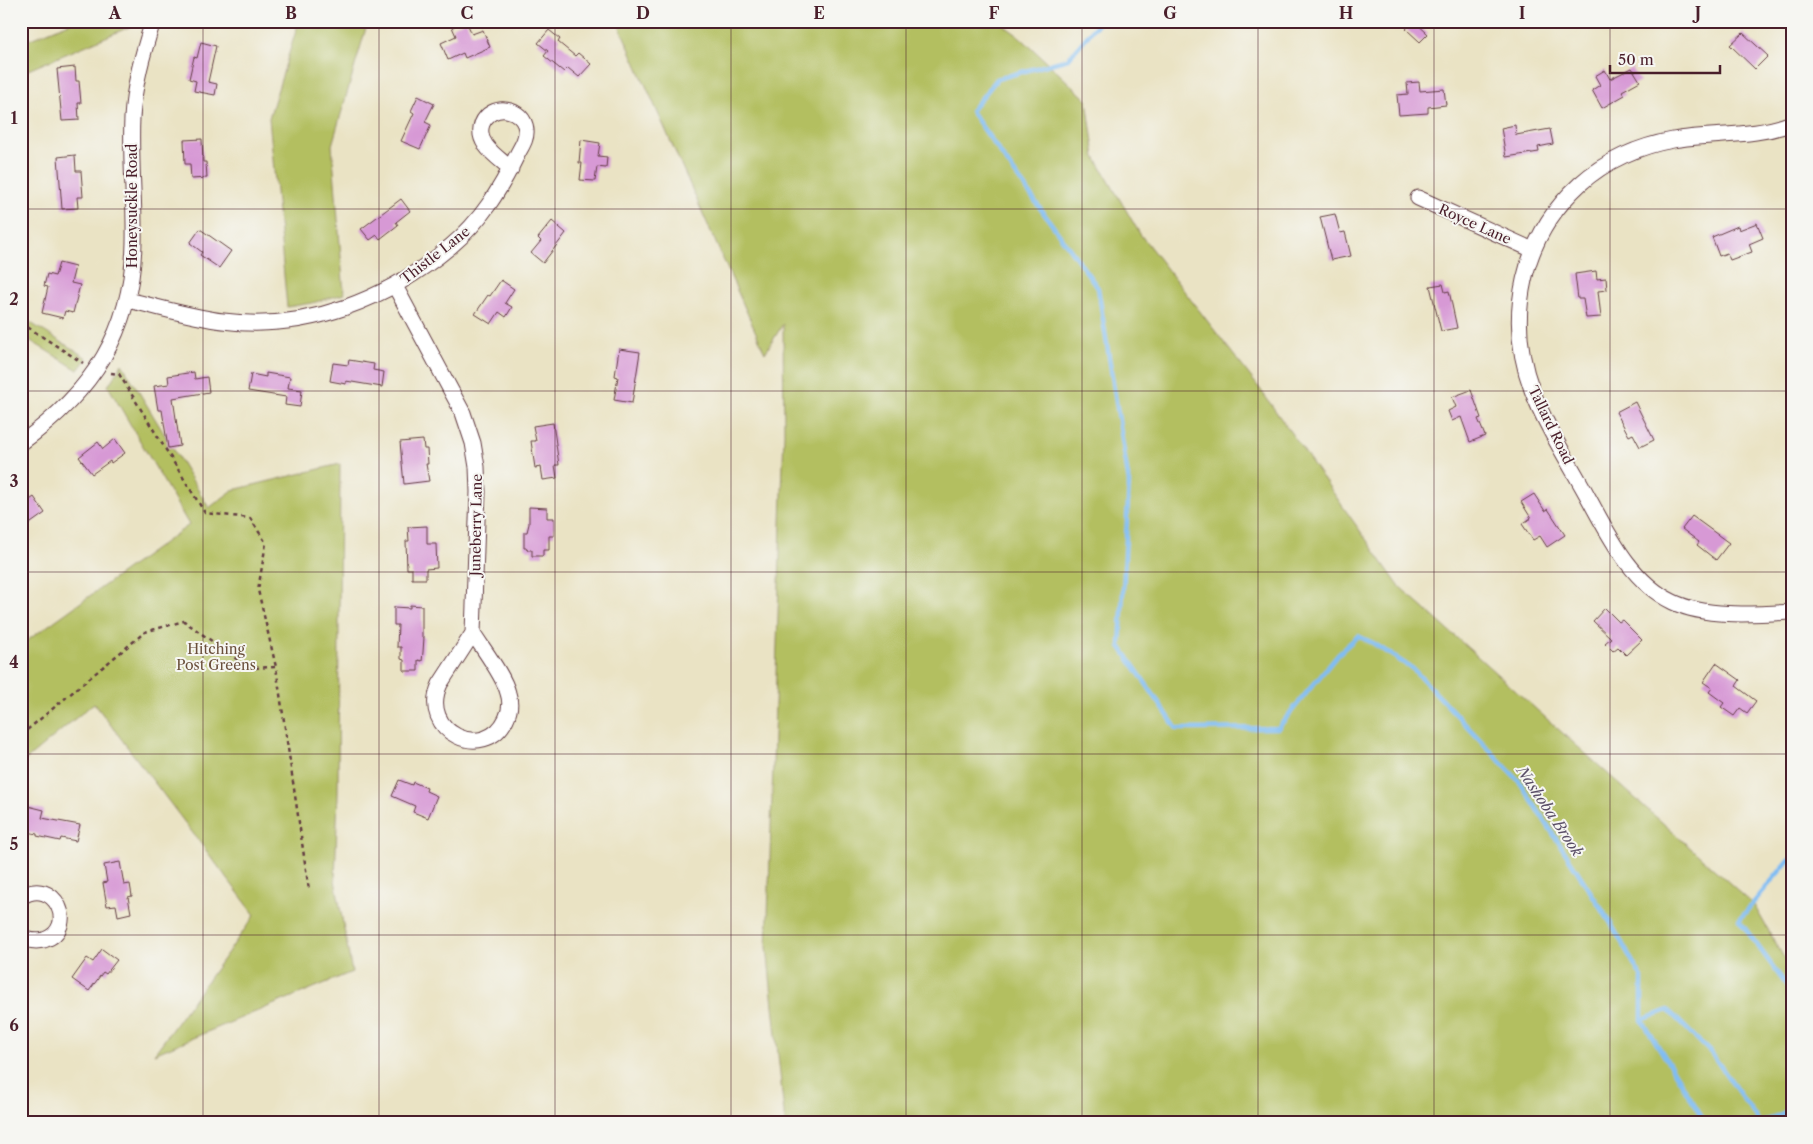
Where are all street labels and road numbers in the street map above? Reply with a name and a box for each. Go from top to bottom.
street label: Honeysuckle Road [123,143,141,268]
street label: Royce Lane [1436,200,1514,248]
street label: Thistle Lane [397,222,474,288]
street label: Tallard Road [1524,383,1578,467]
street label: Juneberry Lane [466,474,486,578]

